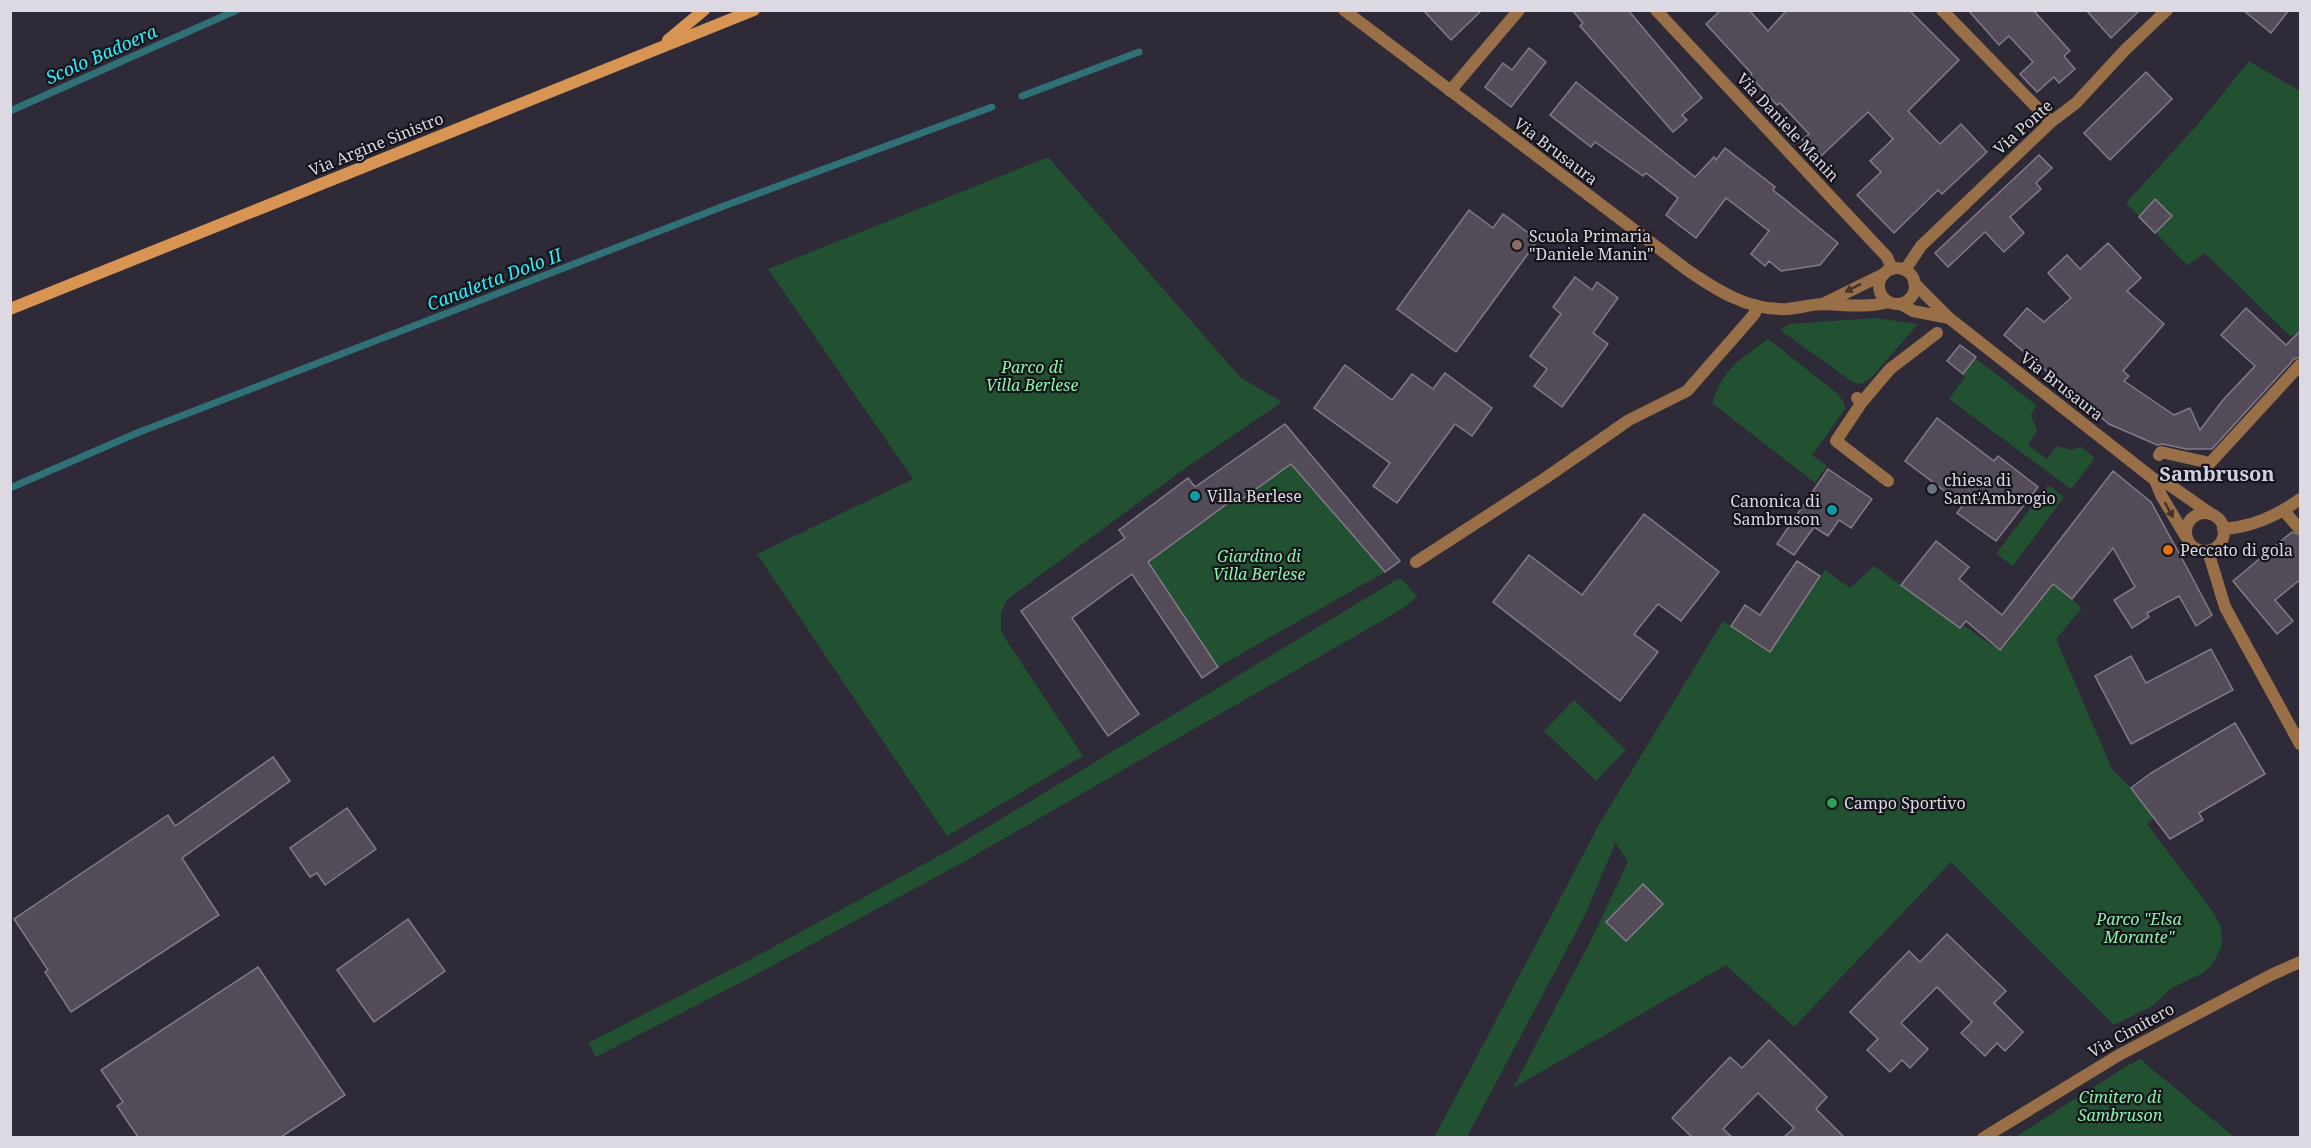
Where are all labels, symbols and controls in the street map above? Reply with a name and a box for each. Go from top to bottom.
water label: Scolo Badoera [41,18,161,89]
street label: Via Daniele Manin [1732,68,1844,186]
street label: Via Ponte [1989,95,2057,159]
street label: Via Argine Sinistro [305,107,447,181]
street label: Via Brusaura [1510,112,1602,190]
place label: Scuola Primaria "Daniele Manin" [1529,225,1654,265]
marker: Scuola Primaria "Daniele Manin" [1510,238,1524,252]
water label: Canaletta Dolo II [423,242,566,316]
one-way arrow [1844,284,1861,293]
street label: Via Brusaura [2016,347,2108,425]
park label: Parco di Villa Berlese [986,356,1078,396]
district label: Sambruson [2159,460,2275,487]
place label: chiesa di Sant'Ambrogio [1944,469,2056,509]
marker: chiesa di Sant'Ambrogio [1925,482,1939,496]
place label: Villa Berlese [1207,485,1302,507]
marker: Villa Berlese [1188,489,1202,503]
place label: Canonica di Sambruson [1730,490,1820,530]
one-way arrow [2163,501,2173,518]
marker: Canonica di Sambruson [1825,503,1839,517]
place label: Peccato di gola [2180,539,2293,561]
marker: Peccato di gola [2161,543,2175,557]
park label: Giardino di Villa Berlese [1213,545,1305,585]
place label: Campo Sportivo [1844,792,1966,814]
marker: Campo Sportivo [1825,796,1839,810]
park label: Parco "Elsa Morante" [2095,908,2182,948]
street label: Via Cimitero [2084,997,2178,1063]
park label: Cimitero di Sambruson [2078,1086,2163,1126]

